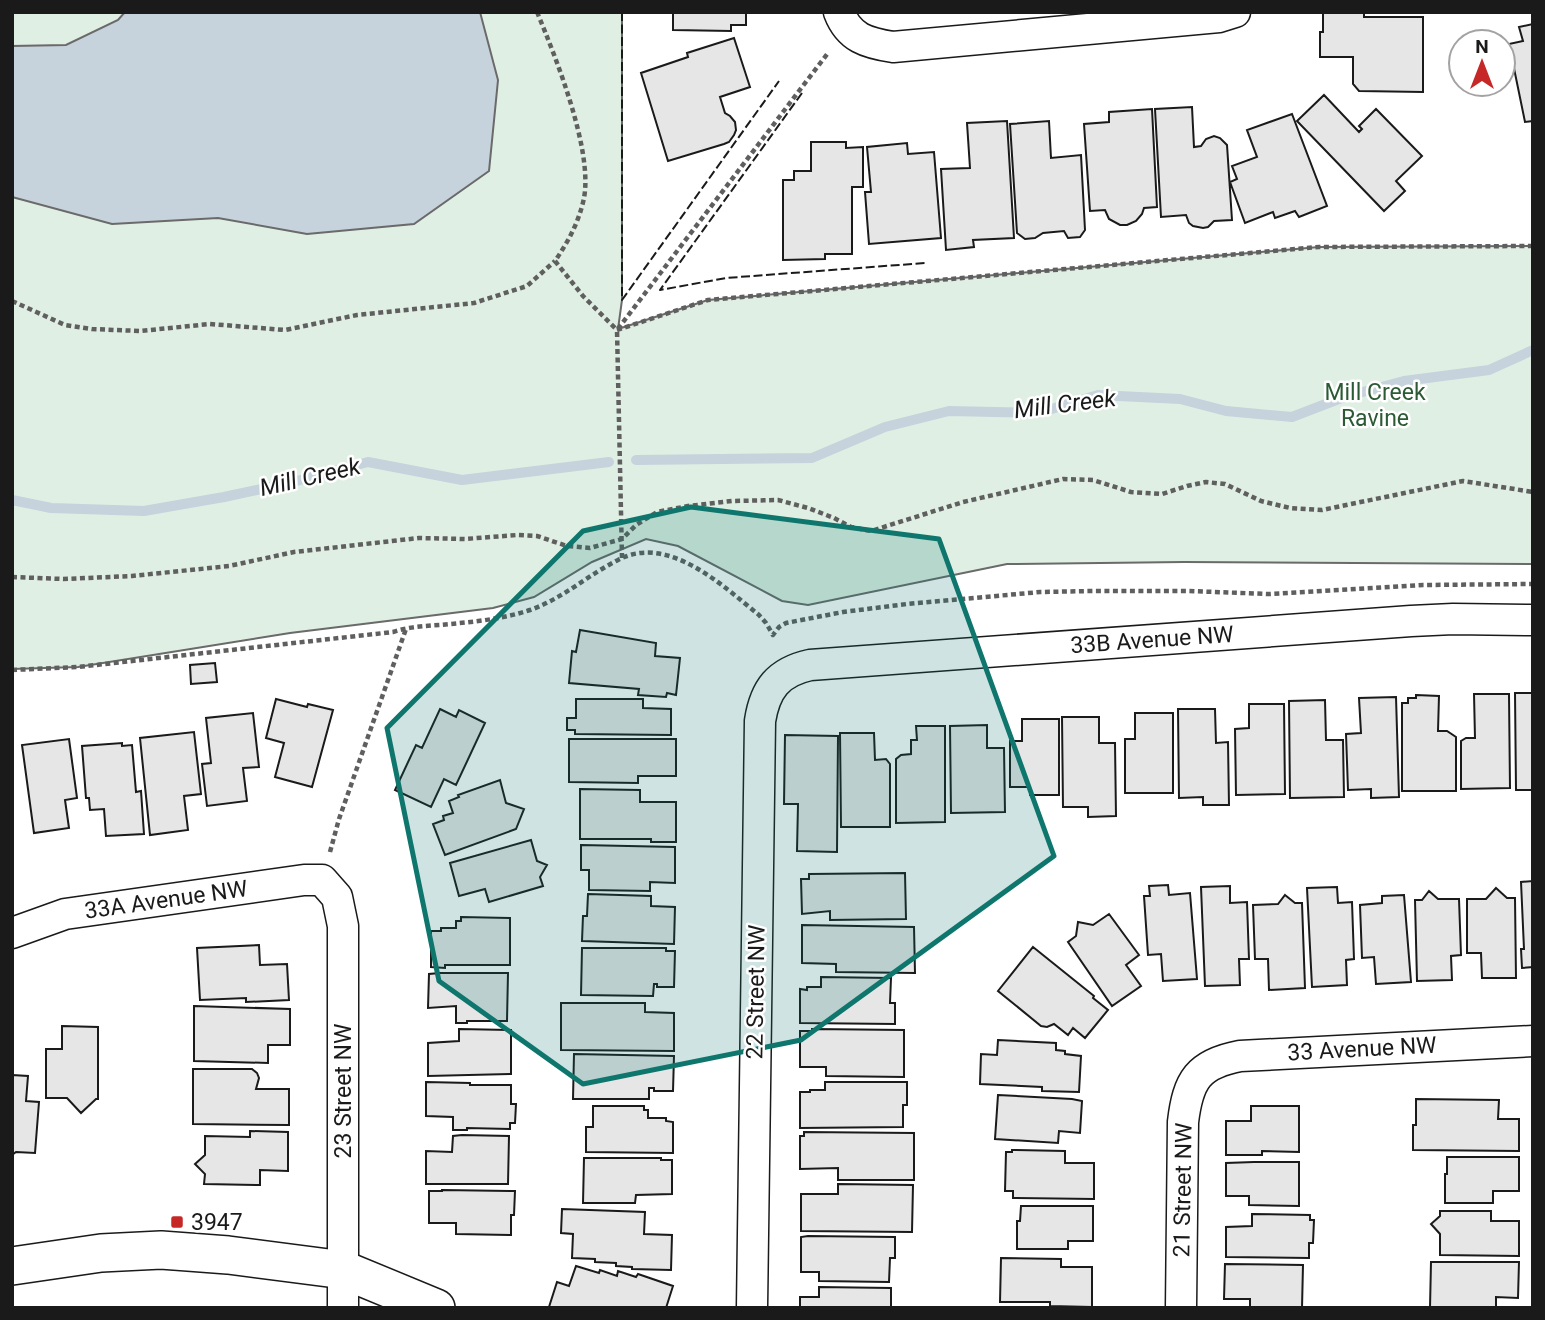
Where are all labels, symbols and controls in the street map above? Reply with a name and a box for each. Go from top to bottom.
north arrow [1447,28,1517,98]
text: N [1475,35,1489,58]
park label: Mill Creek Ravine [1324,379,1426,432]
water label: Mill Creek [1012,384,1119,424]
water label: Mill Creek [257,452,364,502]
street label: 33B Avenue NW [1069,621,1235,659]
street label: 33A Avenue NW [83,875,249,925]
street label: 22 Street NW [741,924,771,1060]
street label: 23 Street NW [330,1024,357,1158]
street label: 33 Avenue NW [1287,1032,1437,1066]
street label: 21 Street NW [1168,1122,1198,1258]
place label: 3947 [191,1209,243,1236]
marker: 3947 [169,1214,185,1230]

